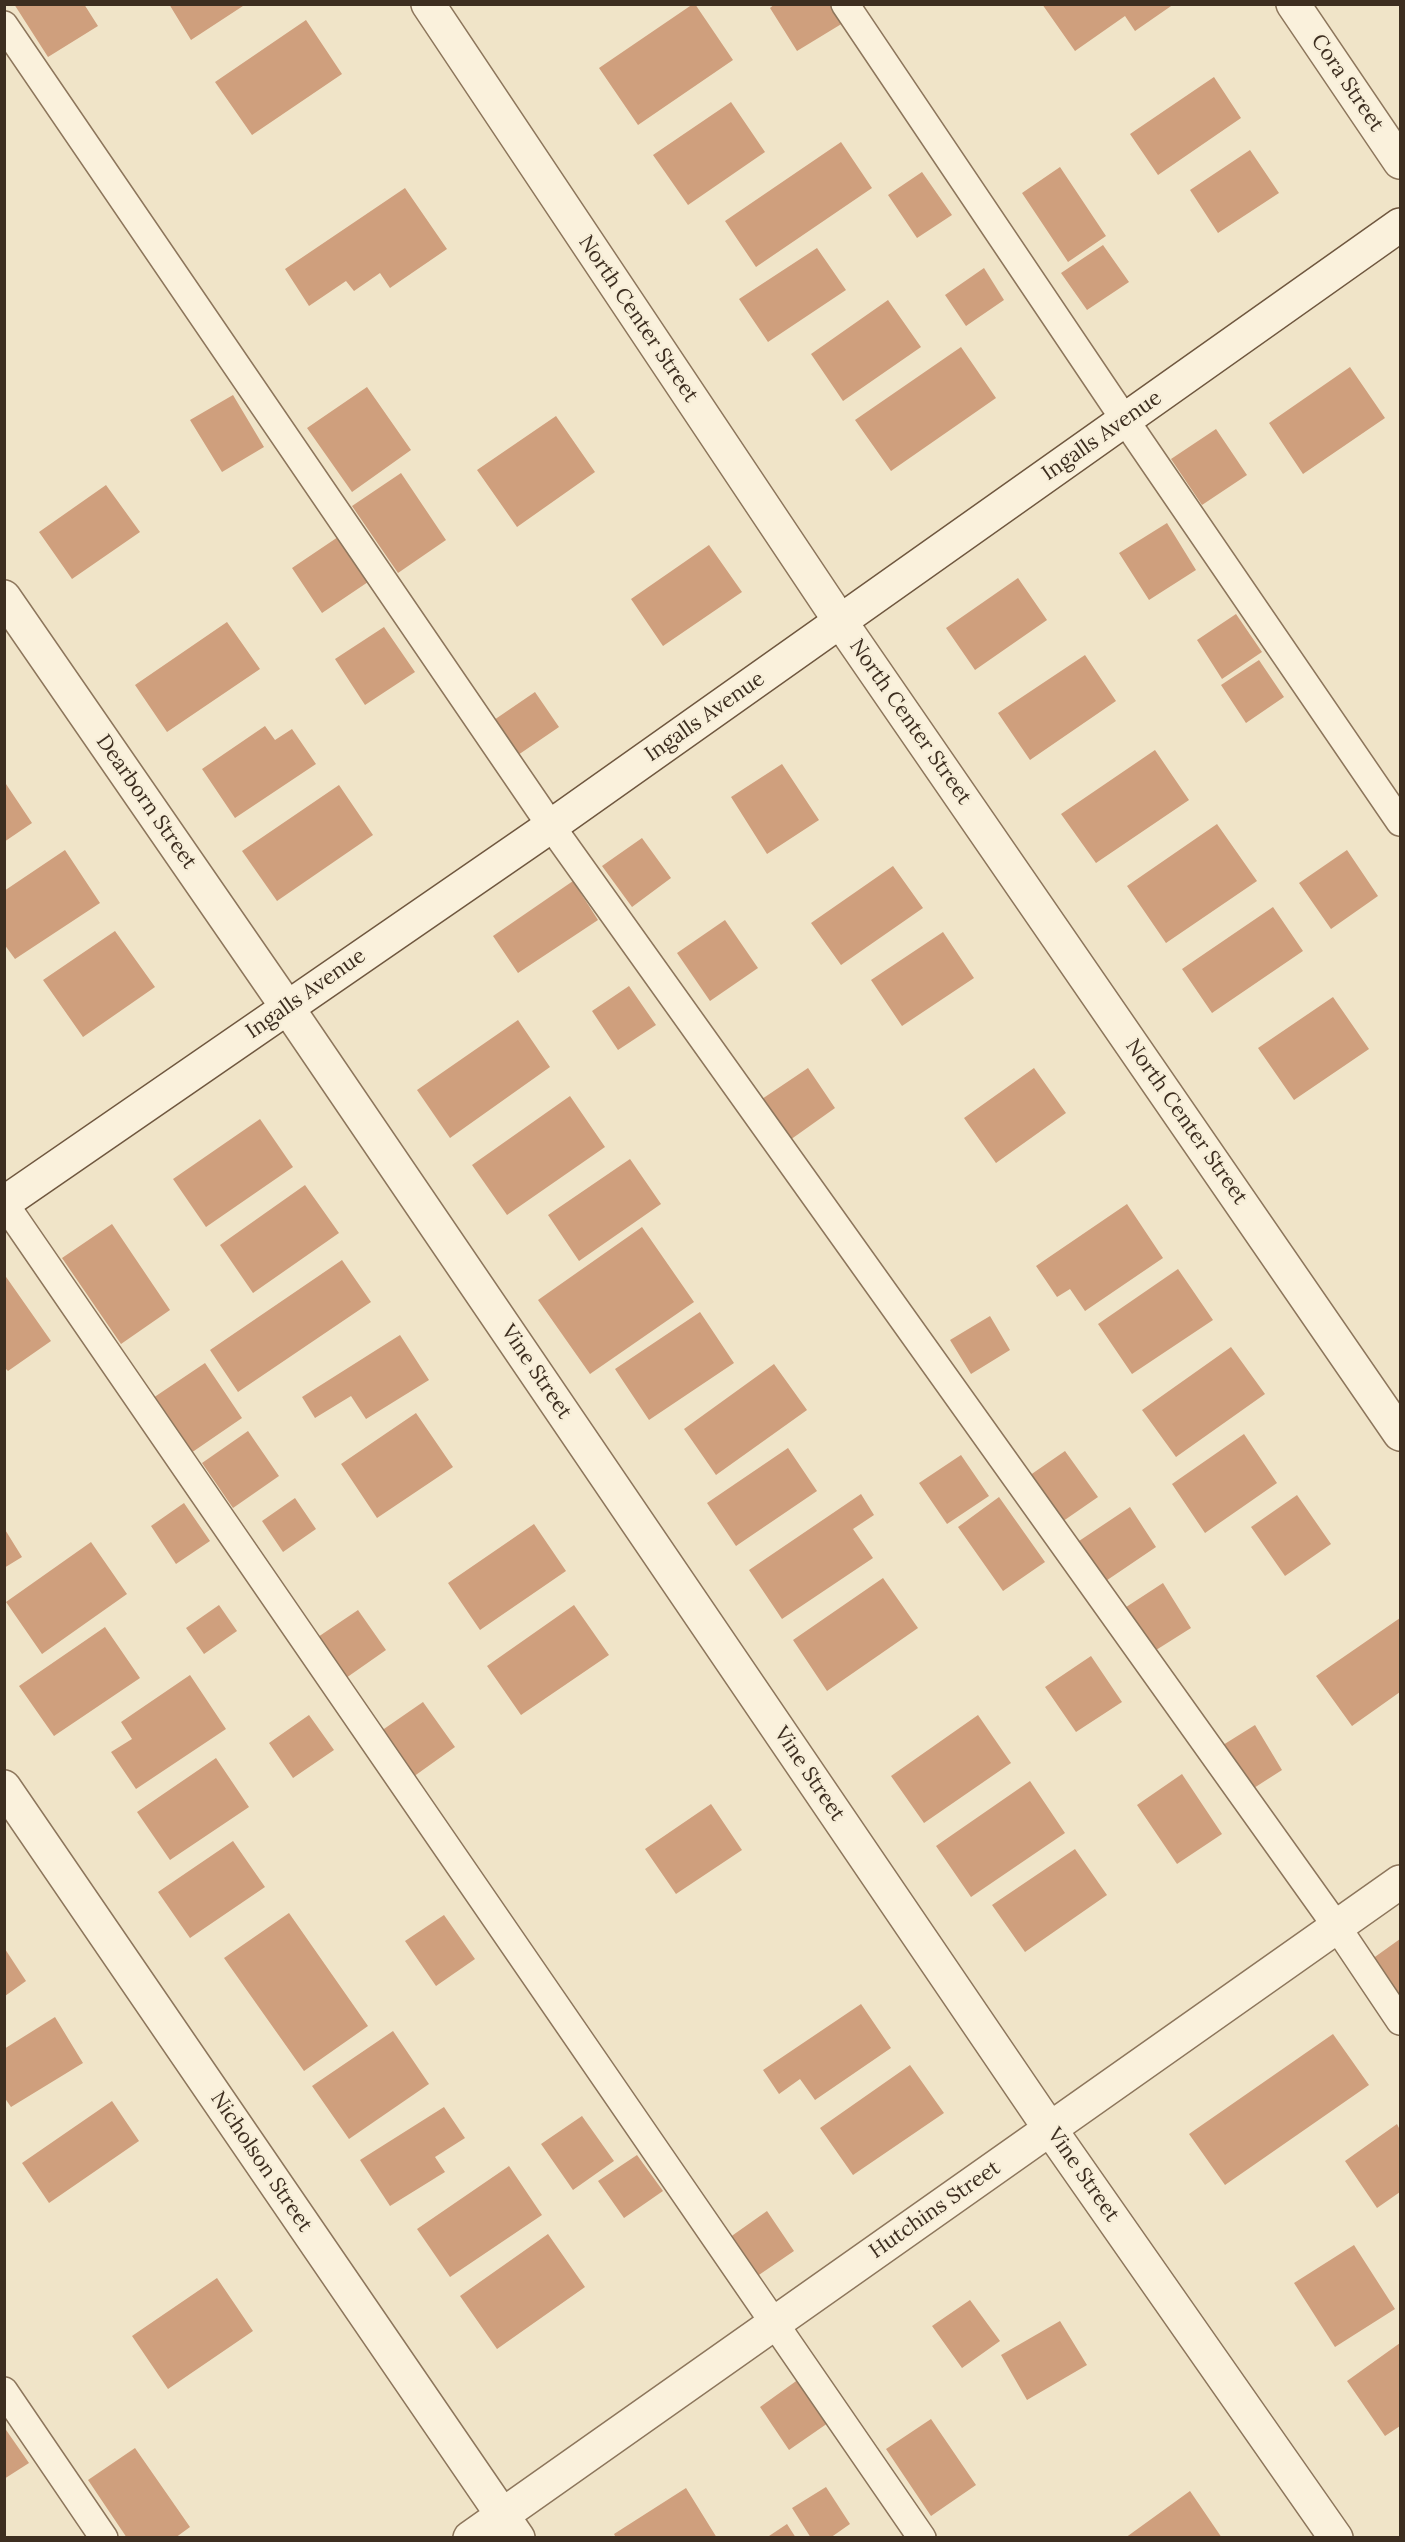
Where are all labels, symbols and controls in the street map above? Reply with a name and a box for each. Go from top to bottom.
street label: Cora Street [1305,30,1389,136]
street label: North Center Street [573,231,703,407]
street label: Ingalls Avenue [1037,386,1167,486]
street label: North Center Street [844,635,976,809]
street label: Ingalls Avenue [640,667,770,767]
street label: Dearborn Street [90,730,202,874]
street label: Ingalls Avenue [241,944,371,1044]
street label: North Center Street [1120,1035,1252,1209]
street label: Vine Street [495,1320,577,1424]
street label: Vine Street [768,1722,850,1826]
street label: Nicholson Street [205,2087,317,2237]
street label: Vine Street [1042,2123,1124,2227]
street label: Hutchins Street [865,2156,1005,2264]

